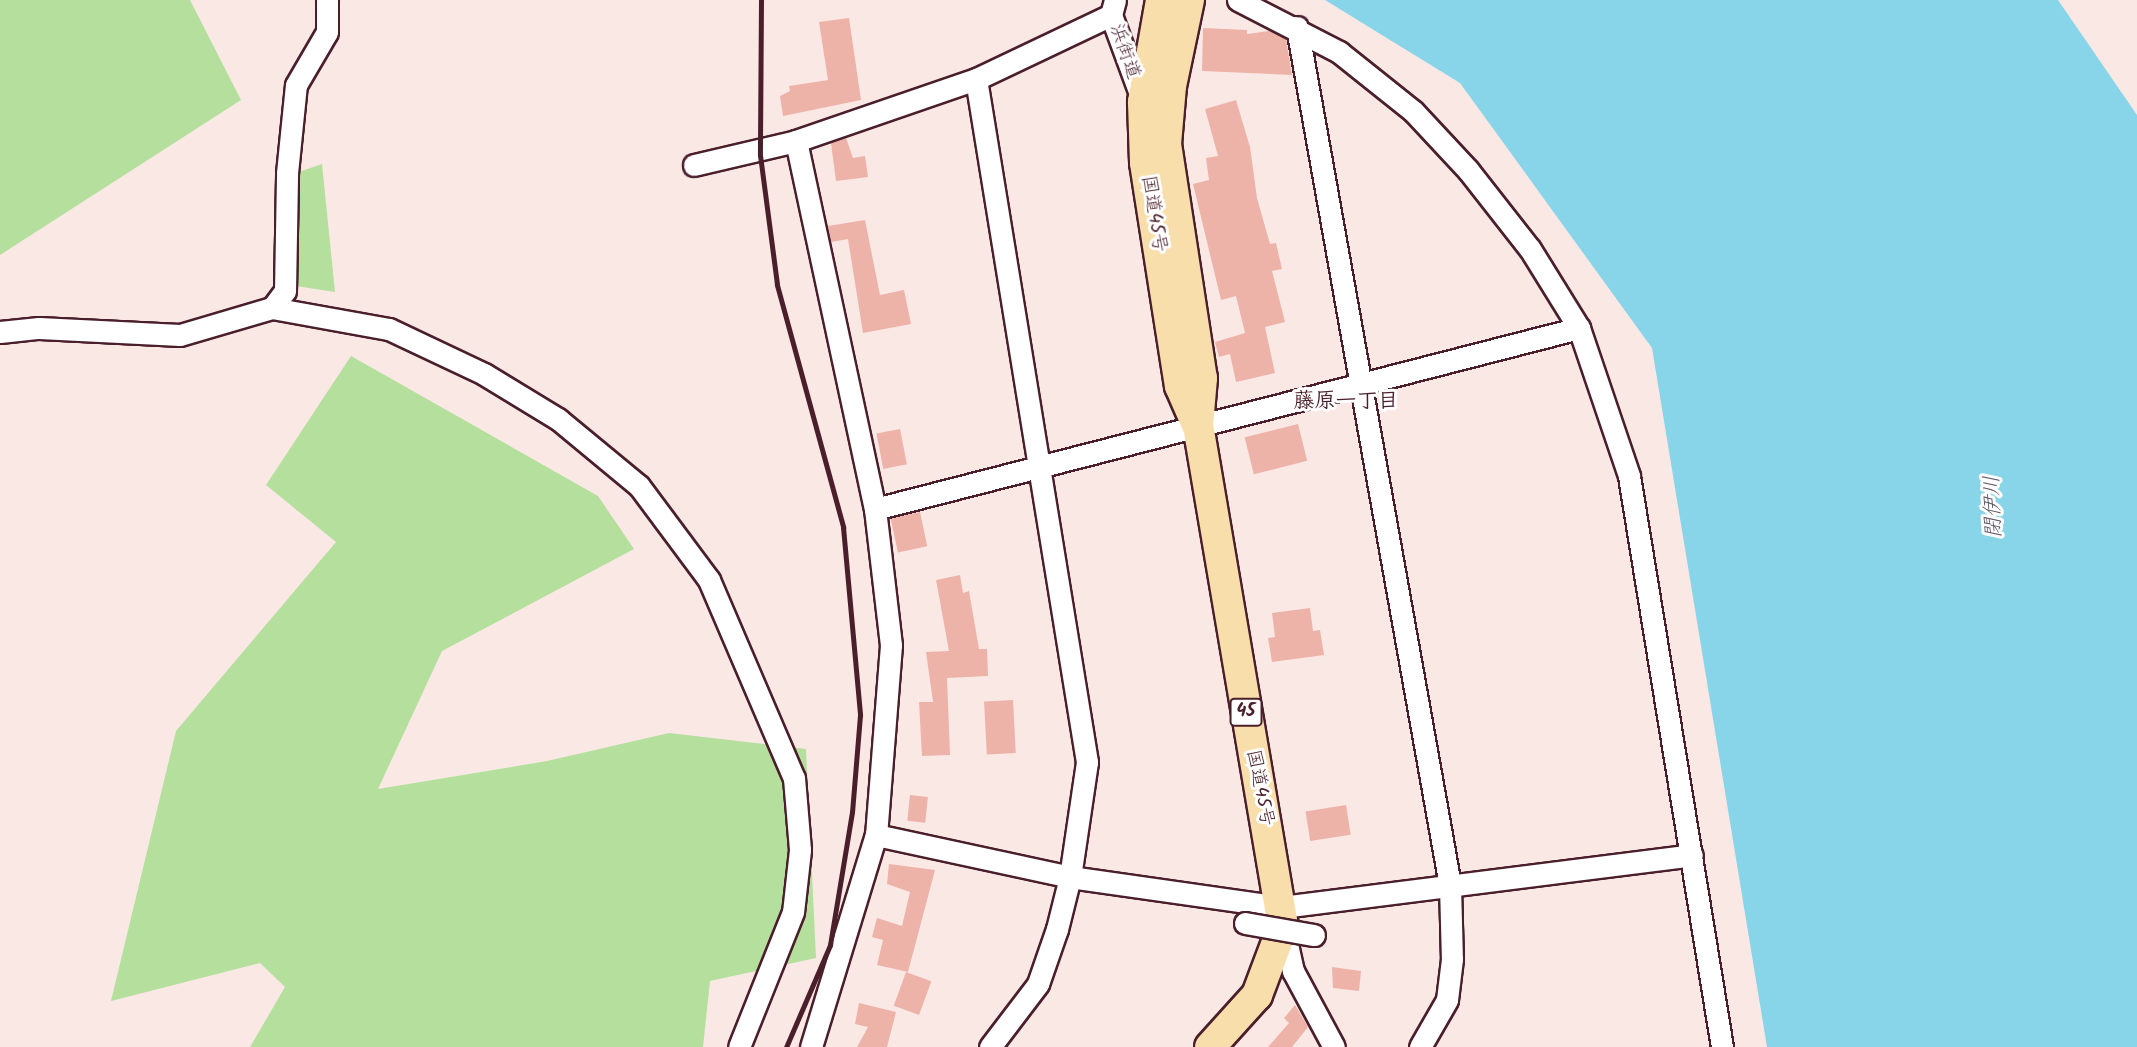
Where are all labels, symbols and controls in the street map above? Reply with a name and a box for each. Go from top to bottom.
street label: 浜街道 [1104,21,1144,83]
street label: 国道45号 [1136,174,1170,254]
district label: 藤原一丁目 [1294,389,1398,415]
water label: 閉伊川 [1980,475,2008,539]
road number: 45 [1228,698,1264,726]
street label: 国道45号 [1240,748,1278,828]

